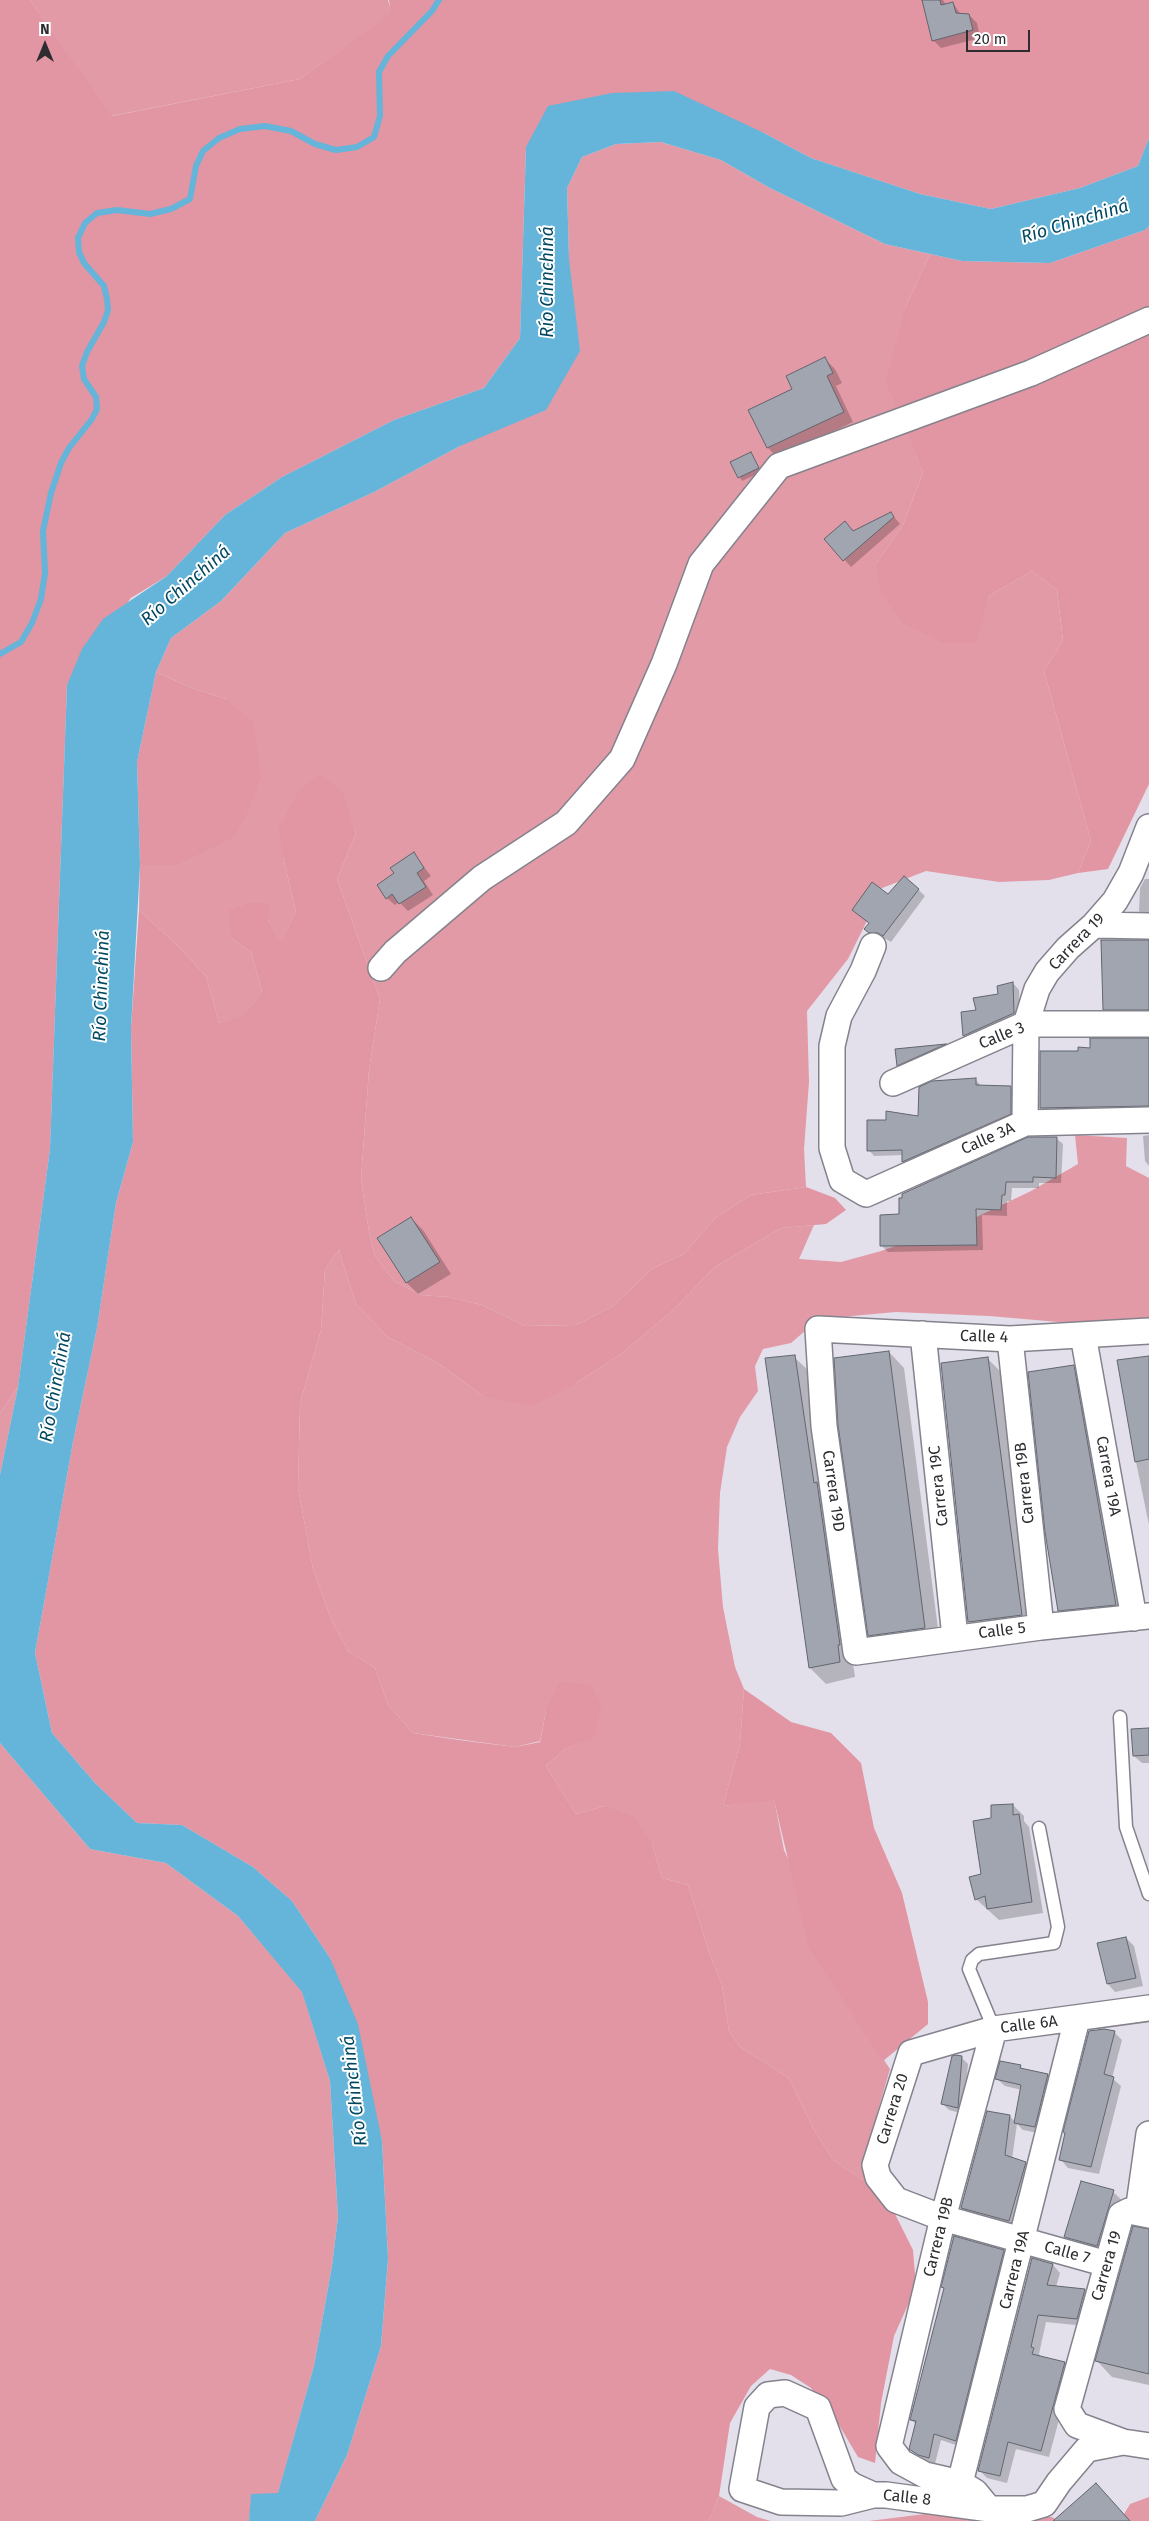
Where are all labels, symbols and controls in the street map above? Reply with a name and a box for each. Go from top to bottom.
north arrow [20,20,70,70]
scale bar [969,20,1033,52]
text: N [40,21,50,38]
text: 20 m [974,30,1007,48]
water label: Río Chinchiná [1019,195,1131,249]
water label: Río Chinchiná [537,226,559,338]
water label: Río Chinchiná [137,541,235,631]
street label: Carrera 19 [1045,909,1109,975]
water label: Río Chinchiná [89,930,115,1042]
street label: Calle 3 [976,1018,1028,1054]
street label: Calle 3A [958,1119,1018,1159]
street label: Calle 4 [960,1327,1008,1347]
water label: Río Chinchiná [36,1330,76,1444]
street label: Carrera 19A [1092,1434,1124,1518]
street label: Carrera 19B [1011,1441,1039,1525]
street label: Carrera 19C [925,1445,953,1527]
street label: Carrera 19D [818,1449,848,1533]
street label: Calle 5 [977,1619,1027,1643]
street label: Calle 6A [999,2012,1059,2038]
water label: Río Chinchiná [338,2034,372,2148]
street label: Carrera 20 [873,2071,913,2147]
street label: Carrera 19B [920,2195,958,2279]
street label: Carrera 19A [996,2228,1034,2312]
street label: Carrera 19 [1088,2229,1126,2303]
street label: Calle 7 [1042,2238,1092,2268]
street label: Calle 8 [882,2486,932,2510]

